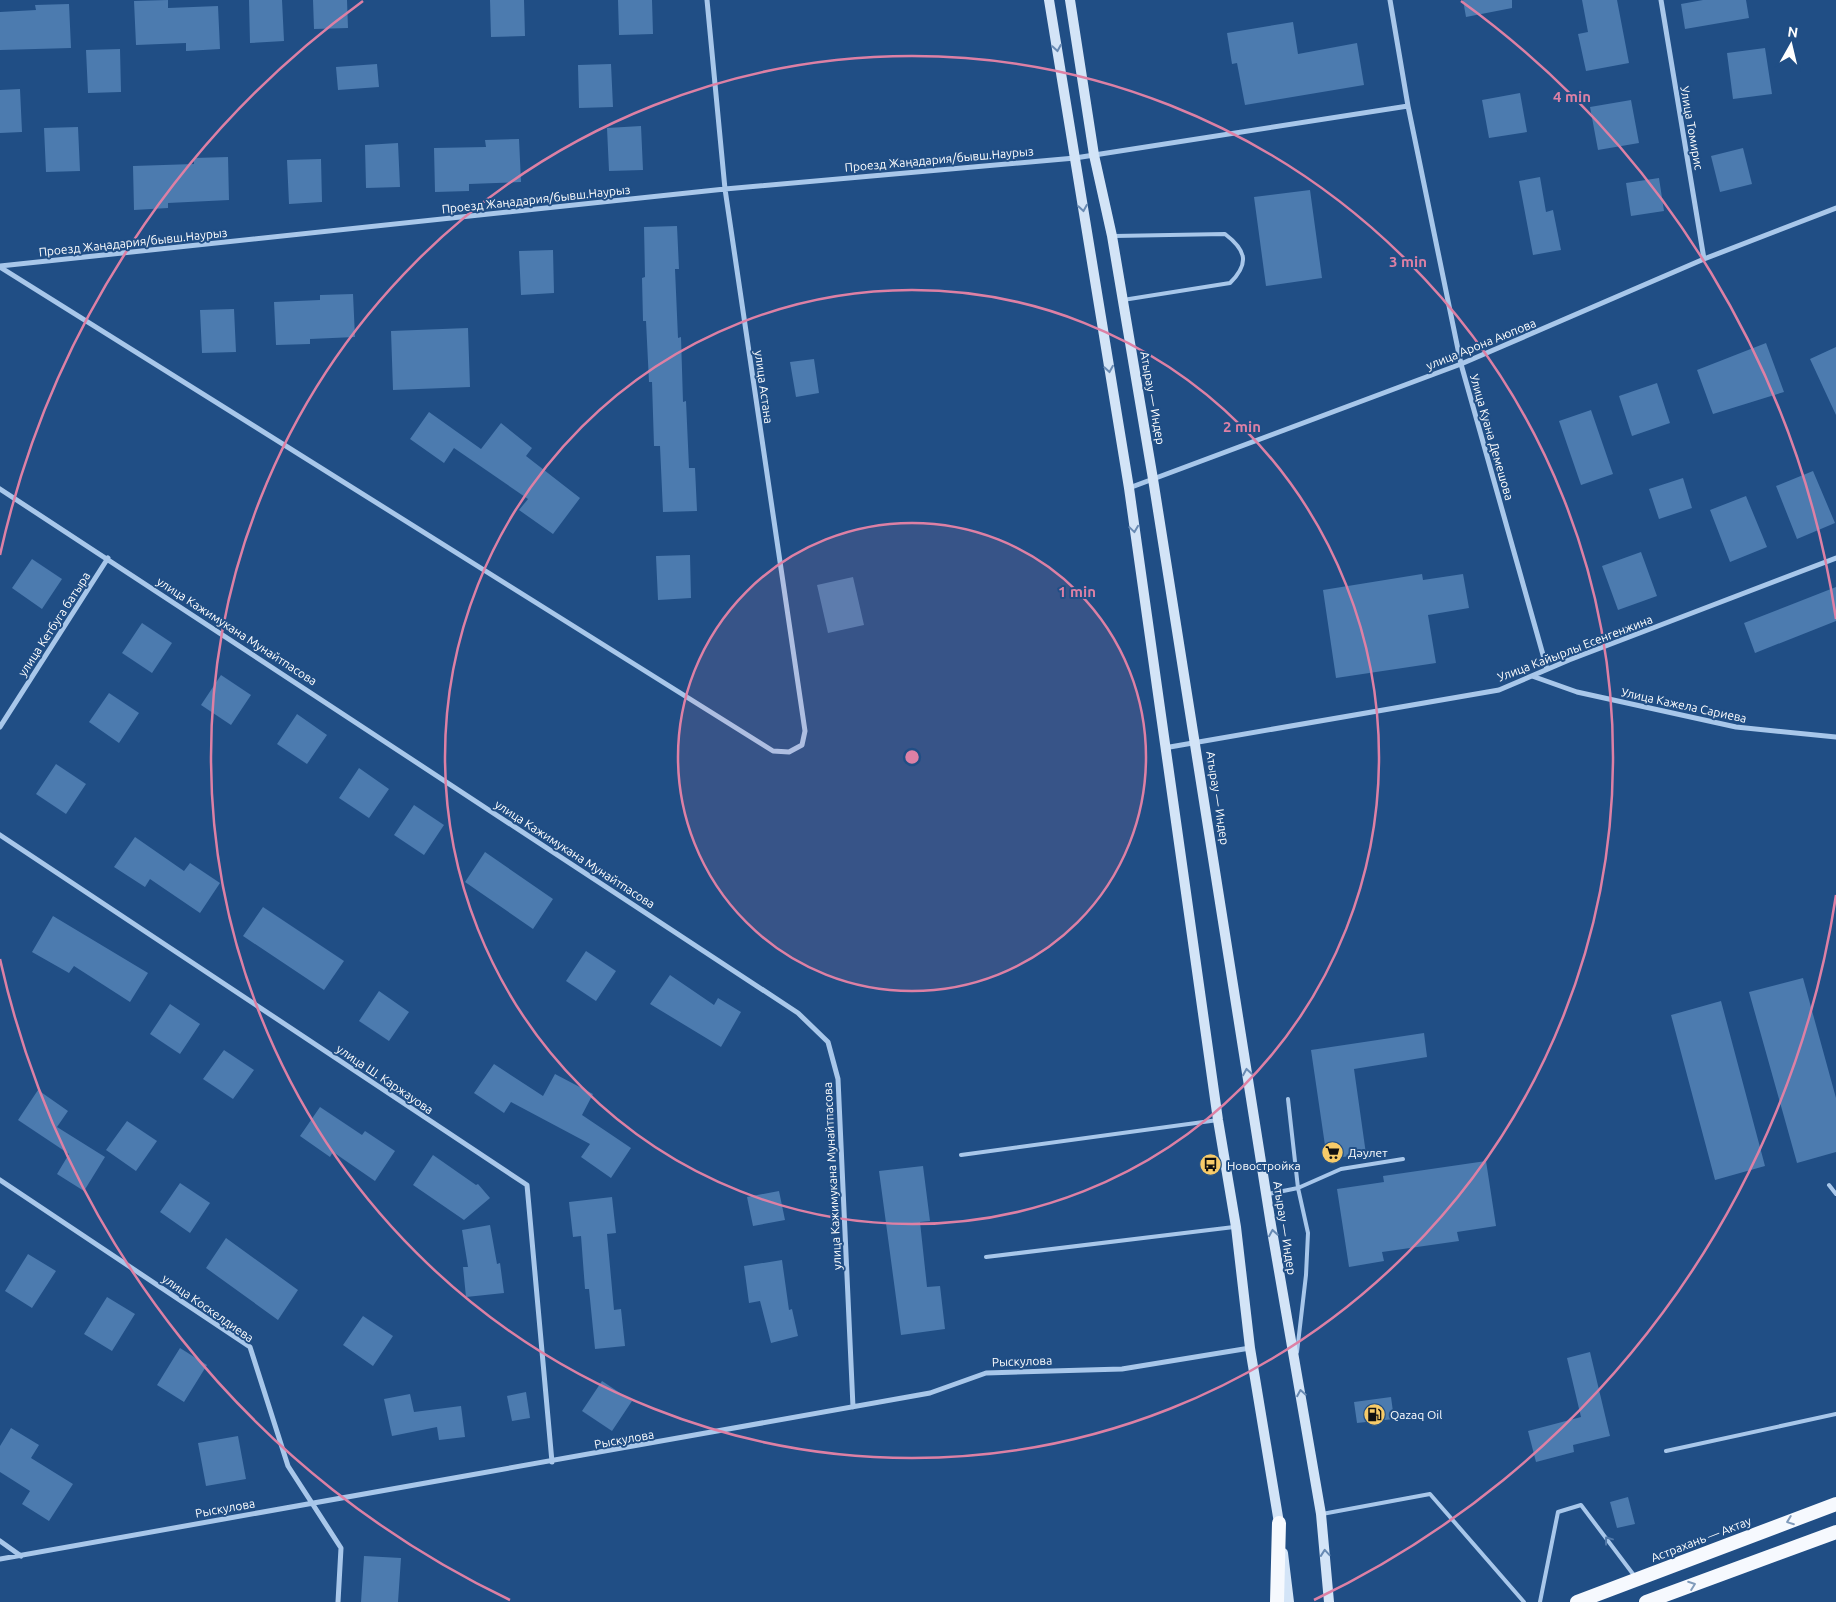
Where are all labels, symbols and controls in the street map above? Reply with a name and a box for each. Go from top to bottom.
north arrow [1766,20,1816,70]
text: N [1787,23,1799,41]
one-way arrow [1051,44,1061,52]
street label: Улица Томирис [1678,85,1706,171]
text: 4 min [1553,88,1591,105]
street label: Проезд Жаңадария/бывш.Наурыз [844,144,1034,174]
street label: Проезд Жаңадария/бывш.Наурыз [441,183,631,215]
one-way arrow [1077,205,1088,213]
street label: Проезд Жаңадария/бывш.Наурыз [38,226,228,258]
text: 3 min [1389,253,1427,270]
street label: улица Арона Аюпова [1424,316,1538,372]
street label: улица Астана [752,350,776,424]
street label: Атырау — Индер [1138,350,1168,446]
one-way arrow [1104,364,1114,373]
street label: Улица Куана Демешова [1468,372,1516,502]
text: 2 min [1223,418,1261,435]
one-way arrow [1129,525,1139,534]
street label: улица Кетбуга батыра [15,569,93,679]
street label: улица Кажимукана Мунайтпасова [155,574,319,688]
text: 1 min [1058,583,1096,600]
street label: Улица Кайырлы Есенгенжина [1496,612,1654,684]
street label: Улица Кажела Сариева [1620,685,1748,725]
centre of rings [903,748,921,766]
street label: Атырау — Индер [1204,750,1232,846]
street label: улица Кажимукана Мунайтпасова [493,797,657,911]
street label: улица Ш. Каржауова [334,1042,436,1116]
one-way arrow [1243,1068,1253,1077]
street label: улица Кажимукана Мунайтпасова [821,1082,843,1270]
supermarket icon: Дәулет [1320,1140,1344,1164]
place label: Дәулет [1348,1146,1388,1159]
bus stop icon: Новостройка [1199,1153,1223,1177]
place label: Новостройка [1227,1159,1301,1172]
street label: Атырау — Индер [1271,1180,1299,1276]
one-way arrow [1268,1228,1278,1237]
street label: улица Коскелдиева [160,1272,256,1344]
street label: Рыскулова [992,1353,1052,1369]
one-way arrow [1296,1388,1306,1397]
fuel station icon: Qazaq Oil [1362,1402,1386,1426]
place label: Qazaq Oil [1390,1408,1442,1421]
street label: Рыскулова [593,1427,655,1451]
street label: Рыскулова [194,1496,256,1520]
street label: Астрахань — Актау [1649,1514,1753,1564]
one-way arrow [1787,1515,1795,1525]
one-way arrow [1605,1537,1613,1546]
one-way arrow [1320,1549,1331,1557]
one-way arrow [1687,1581,1695,1591]

